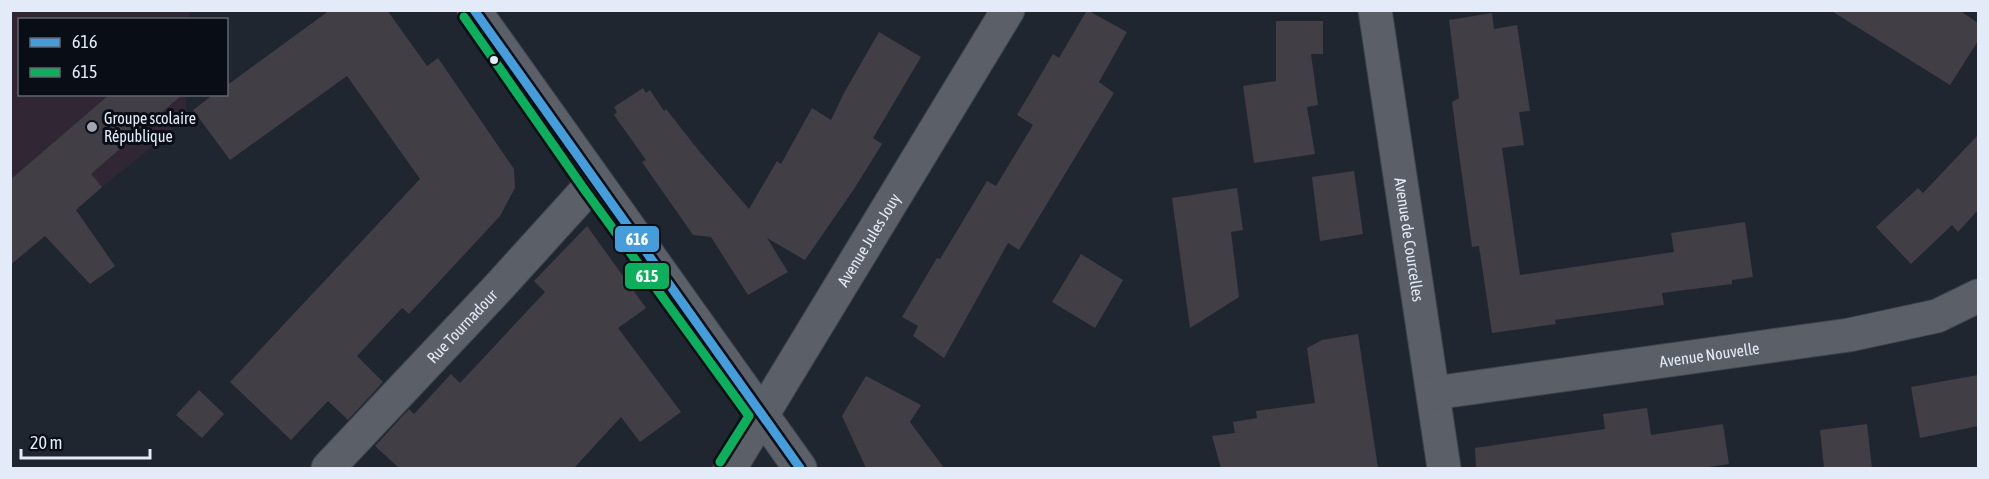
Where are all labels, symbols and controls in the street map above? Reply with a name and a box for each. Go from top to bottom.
legend [18,18,228,96]
text: 616 [72,31,97,52]
unlabelled marker [488,54,500,66]
text: 615 [72,61,97,82]
place label: Groupe scolaire République [104,109,196,146]
marker: Groupe scolaire République [85,120,99,134]
street label: Avenue de Courcelles [1391,176,1428,303]
street label: Avenue Jules Jouy [833,190,905,290]
line badge: 616 [614,225,660,253]
text: 616 [626,230,649,248]
line badge: 615 [624,262,670,290]
text: 615 [636,267,659,285]
street label: Rue Tournadour [423,286,501,367]
street label: Avenue Nouvelle [1658,339,1760,370]
scale bar [21,422,150,460]
text: 20 m [30,432,62,453]

